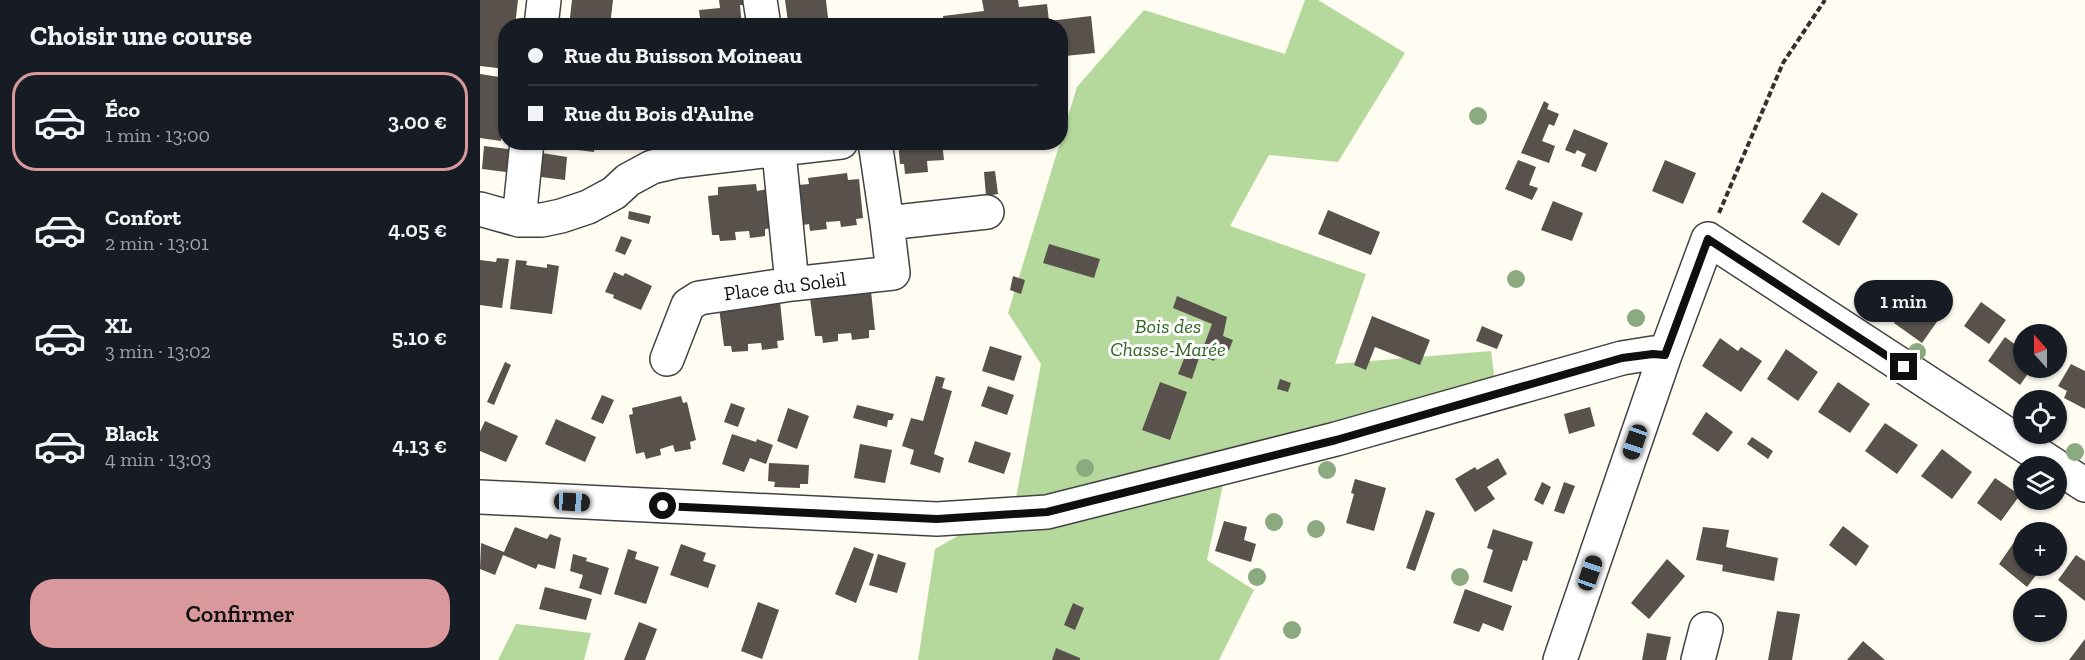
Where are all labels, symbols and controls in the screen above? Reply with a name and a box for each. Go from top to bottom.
text: Choisir une course [30,20,252,52]
text: Rue du Buisson Moineau [564,42,802,69]
icon: car [33,95,87,149]
text: Éco [105,96,140,123]
text: Rue du Bois d'Aulne [564,100,754,127]
text: 3.00 € [388,108,447,135]
text: 1 min · 13:00 [105,123,210,147]
icon: car [33,203,87,257]
text: Confort [105,204,181,231]
text: 4.05 € [388,216,447,243]
text: 2 min · 13:01 [105,231,209,255]
street label: Place du Soleil [723,267,847,305]
callout: 1 min [1854,280,1954,322]
text: 1 min [1880,289,1927,313]
icon: car [33,311,87,365]
text: XL [105,312,132,339]
park label: Bois des Chasse-Marée [1110,314,1226,361]
text: 5.10 € [392,324,447,351]
north arrow [2013,324,2067,378]
map controls [2013,324,2067,642]
text: 3 min · 13:02 [105,339,211,363]
route end [1890,353,1917,380]
button: locate [2013,390,2067,444]
icon: car [33,419,87,473]
text: Black [105,420,159,447]
car [1621,422,1649,462]
text: 4.13 € [392,432,447,459]
text: 4 min · 13:03 [105,447,211,471]
button: layers [2013,456,2067,510]
car [554,492,590,512]
route start [649,492,676,519]
button: + [2013,522,2067,576]
car [1576,553,1604,593]
button: Confirmer [30,579,450,648]
button: − [2013,588,2067,642]

